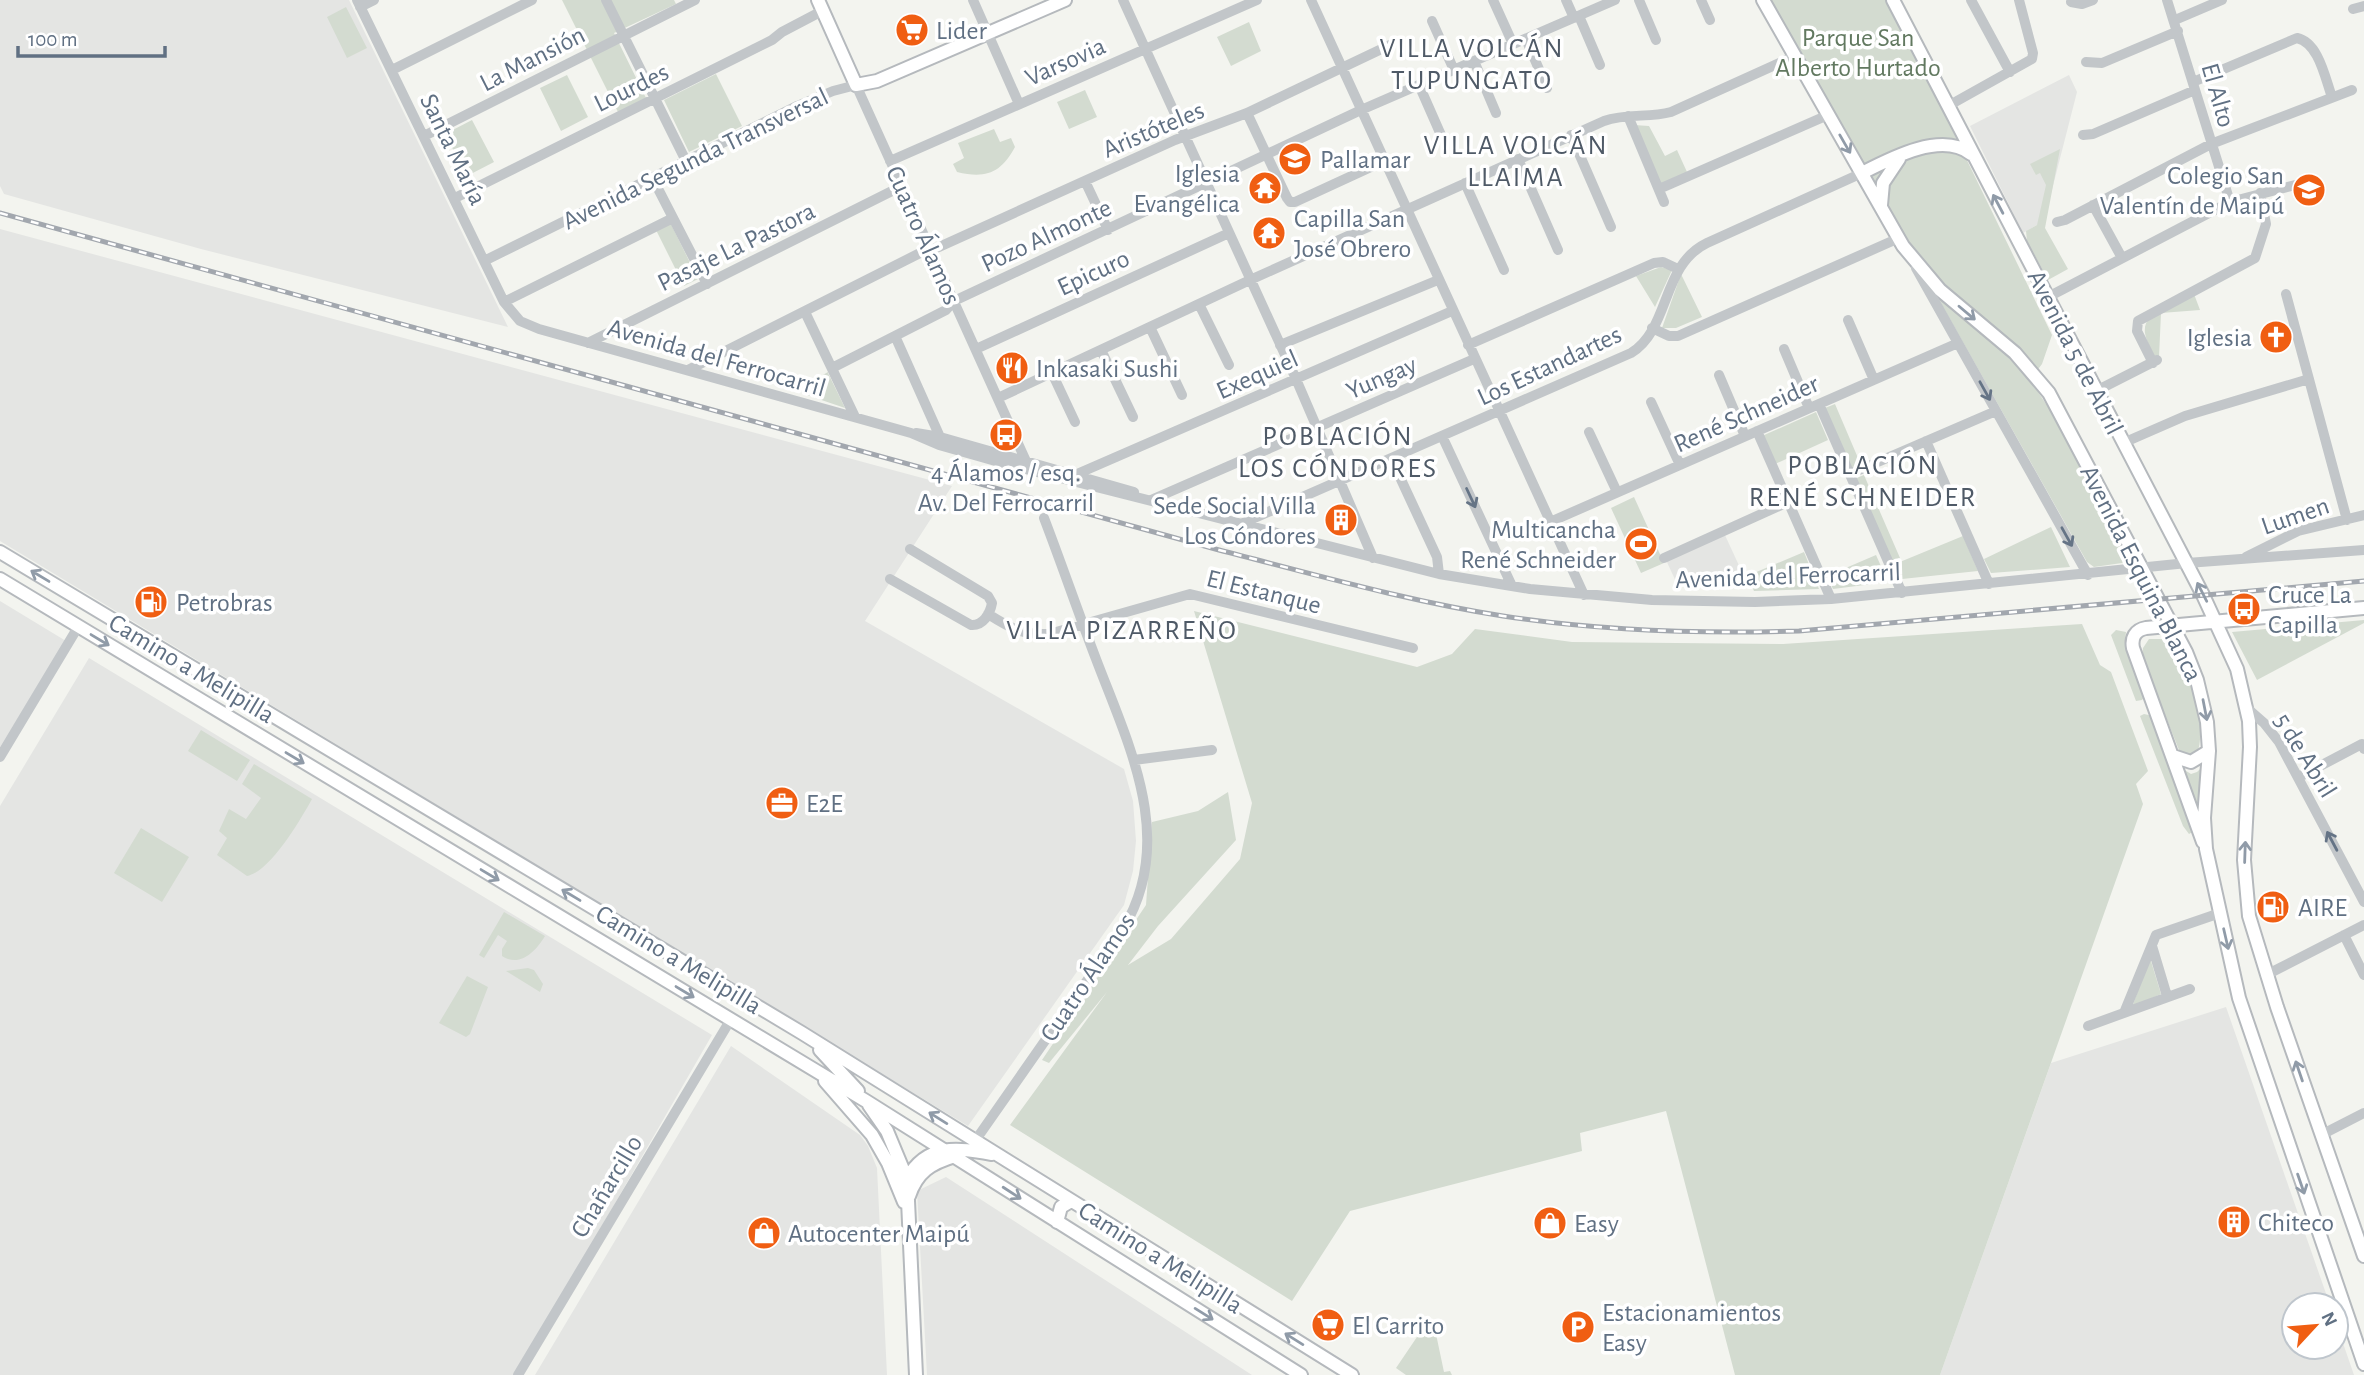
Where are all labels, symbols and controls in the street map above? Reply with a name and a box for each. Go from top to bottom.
supermarket icon: Lider [893,11,931,49]
scale bar [18,14,164,58]
place label: Lider [936,18,988,44]
street label: La Mansión [476,21,589,96]
park label: Parque San Alberto Hurtado [1775,25,1941,81]
text: 100 m [28,29,78,50]
district label: VILLA VOLCÁN TUPUNGATO [1379,32,1565,95]
street label: Varsovia [1021,33,1109,91]
street label: Lourdes [590,59,673,117]
street label: El Alto [2197,60,2240,130]
street label: Avenida Segunda Transversal [558,83,832,235]
street label: Santa María [415,90,491,209]
street label: Aristóteles [1099,97,1208,163]
district label: VILLA VOLCÁN LLAIMA [1423,129,1609,192]
one-way arrow [1838,134,1852,154]
school or university icon: Pallamar [1276,140,1314,178]
place label: Pallamar [1320,147,1411,173]
street label: Cuatro Álamos [881,161,967,309]
place label: Iglesia Evangélica [1133,161,1240,217]
place label: Colegio San Valentín de Maipú [2100,163,2284,219]
temple icon: Iglesia Evangélica [1246,169,1284,207]
school or university icon: Colegio San Valentín de Maipú [2290,171,2328,209]
street label: Pozo Almonte [977,194,1116,277]
one-way arrow [1991,194,2005,215]
street label: Pasaje La Pastora [654,198,819,296]
place label: Capilla San José Obrero [1294,206,1411,262]
temple icon: Capilla San José Obrero [1250,214,1288,252]
street label: Epicuro [1053,245,1133,301]
street label: Avenida 5 de Abril [2022,266,2128,439]
one-way arrow [1957,305,1975,321]
street label: Avenida del Ferrocarril [605,314,829,402]
church icon: Iglesia [2257,318,2295,356]
street label: Los Estandartes [1473,321,1626,411]
place label: Iglesia [2187,325,2252,351]
street label: Exequiel [1213,345,1302,404]
restaurant icon: Inkasaki Sushi [993,349,1031,387]
street label: Yungay [1342,352,1420,404]
place label: Inkasaki Sushi [1036,356,1179,382]
street label: René Schneider [1670,370,1823,457]
one-way arrow [1978,380,1992,400]
bus stop icon: 4 Álamos / esq. Av. Del Ferrocarril [987,416,1025,454]
district label: POBLACIÓN LOS CÓNDORES [1238,420,1438,483]
district label: POBLACIÓN RENÉ SCHNEIDER [1749,449,1977,512]
place label: 4 Álamos / esq. Av. Del Ferrocarril [918,458,1094,516]
street label: Avenida Esquina Blanca [2075,461,2207,686]
one-way arrow [1465,487,1478,508]
street label: Lumen [2258,492,2333,540]
place label: Sede Social Villa Los Cóndores [1153,493,1316,549]
building icon: Sede Social Villa Los Cóndores [1322,501,1360,539]
place label: Multicancha René Schneider [1460,517,1617,573]
sports icon: Multicancha René Schneider [1622,525,1660,563]
one-way arrow [2061,526,2074,547]
street label: Avenida del Ferrocarril [1675,559,1901,593]
street label: El Estanque [1204,565,1324,619]
one-way arrow [31,569,51,583]
one-way arrow [2194,582,2208,603]
place label: Cruce La Capilla [2268,582,2352,638]
fuel station icon: Petrobras [132,583,170,621]
place label: Petrobras [176,590,273,616]
bus stop icon: Cruce La Capilla [2225,590,2263,628]
street label: Camino a Melipilla [104,609,279,728]
district label: VILLA PIZARREÑO [1006,615,1238,645]
one-way arrow [90,634,110,648]
one-way arrow [2199,698,2213,721]
street label: 5 de Abril [2269,709,2341,802]
one-way arrow [284,751,304,765]
office icon: E2E [763,784,801,822]
place label: E2E [806,791,843,817]
one-way arrow [2325,831,2339,852]
one-way arrow [2238,840,2251,863]
one-way arrow [480,868,500,882]
one-way arrow [562,888,582,902]
fuel station icon: AIRE [2254,888,2292,926]
place label: AIRE [2298,895,2347,921]
street label: Camino a Melipilla [591,900,766,1019]
street label: Cuatro Álamos [1034,908,1140,1046]
one-way arrow [2220,928,2233,950]
one-way arrow [675,985,695,999]
one-way arrow [2292,1060,2304,1082]
one-way arrow [929,1110,948,1125]
street label: Chañarcillo [566,1131,647,1242]
one-way arrow [2296,1172,2308,1194]
one-way arrow [1002,1186,1021,1200]
street label: Camino a Melipilla [1074,1197,1247,1319]
building icon: Chiteco [2215,1203,2253,1241]
shop icon: Easy [1531,1204,1569,1242]
place label: Chiteco [2258,1210,2334,1236]
place label: Easy [1574,1211,1619,1237]
shop icon: Autocenter Maipú [745,1214,783,1252]
place label: Autocenter Maipú [788,1221,970,1247]
north arrow [2280,1291,2350,1361]
place label: Estacionamientos Easy [1602,1300,1781,1356]
supermarket icon: El Carrito [1309,1306,1347,1344]
one-way arrow [1194,1308,1214,1322]
parking icon: Estacionamientos Easy [1559,1308,1597,1346]
text: N [2317,1309,2340,1329]
place label: El Carrito [1352,1313,1444,1339]
one-way arrow [1284,1332,1304,1346]

